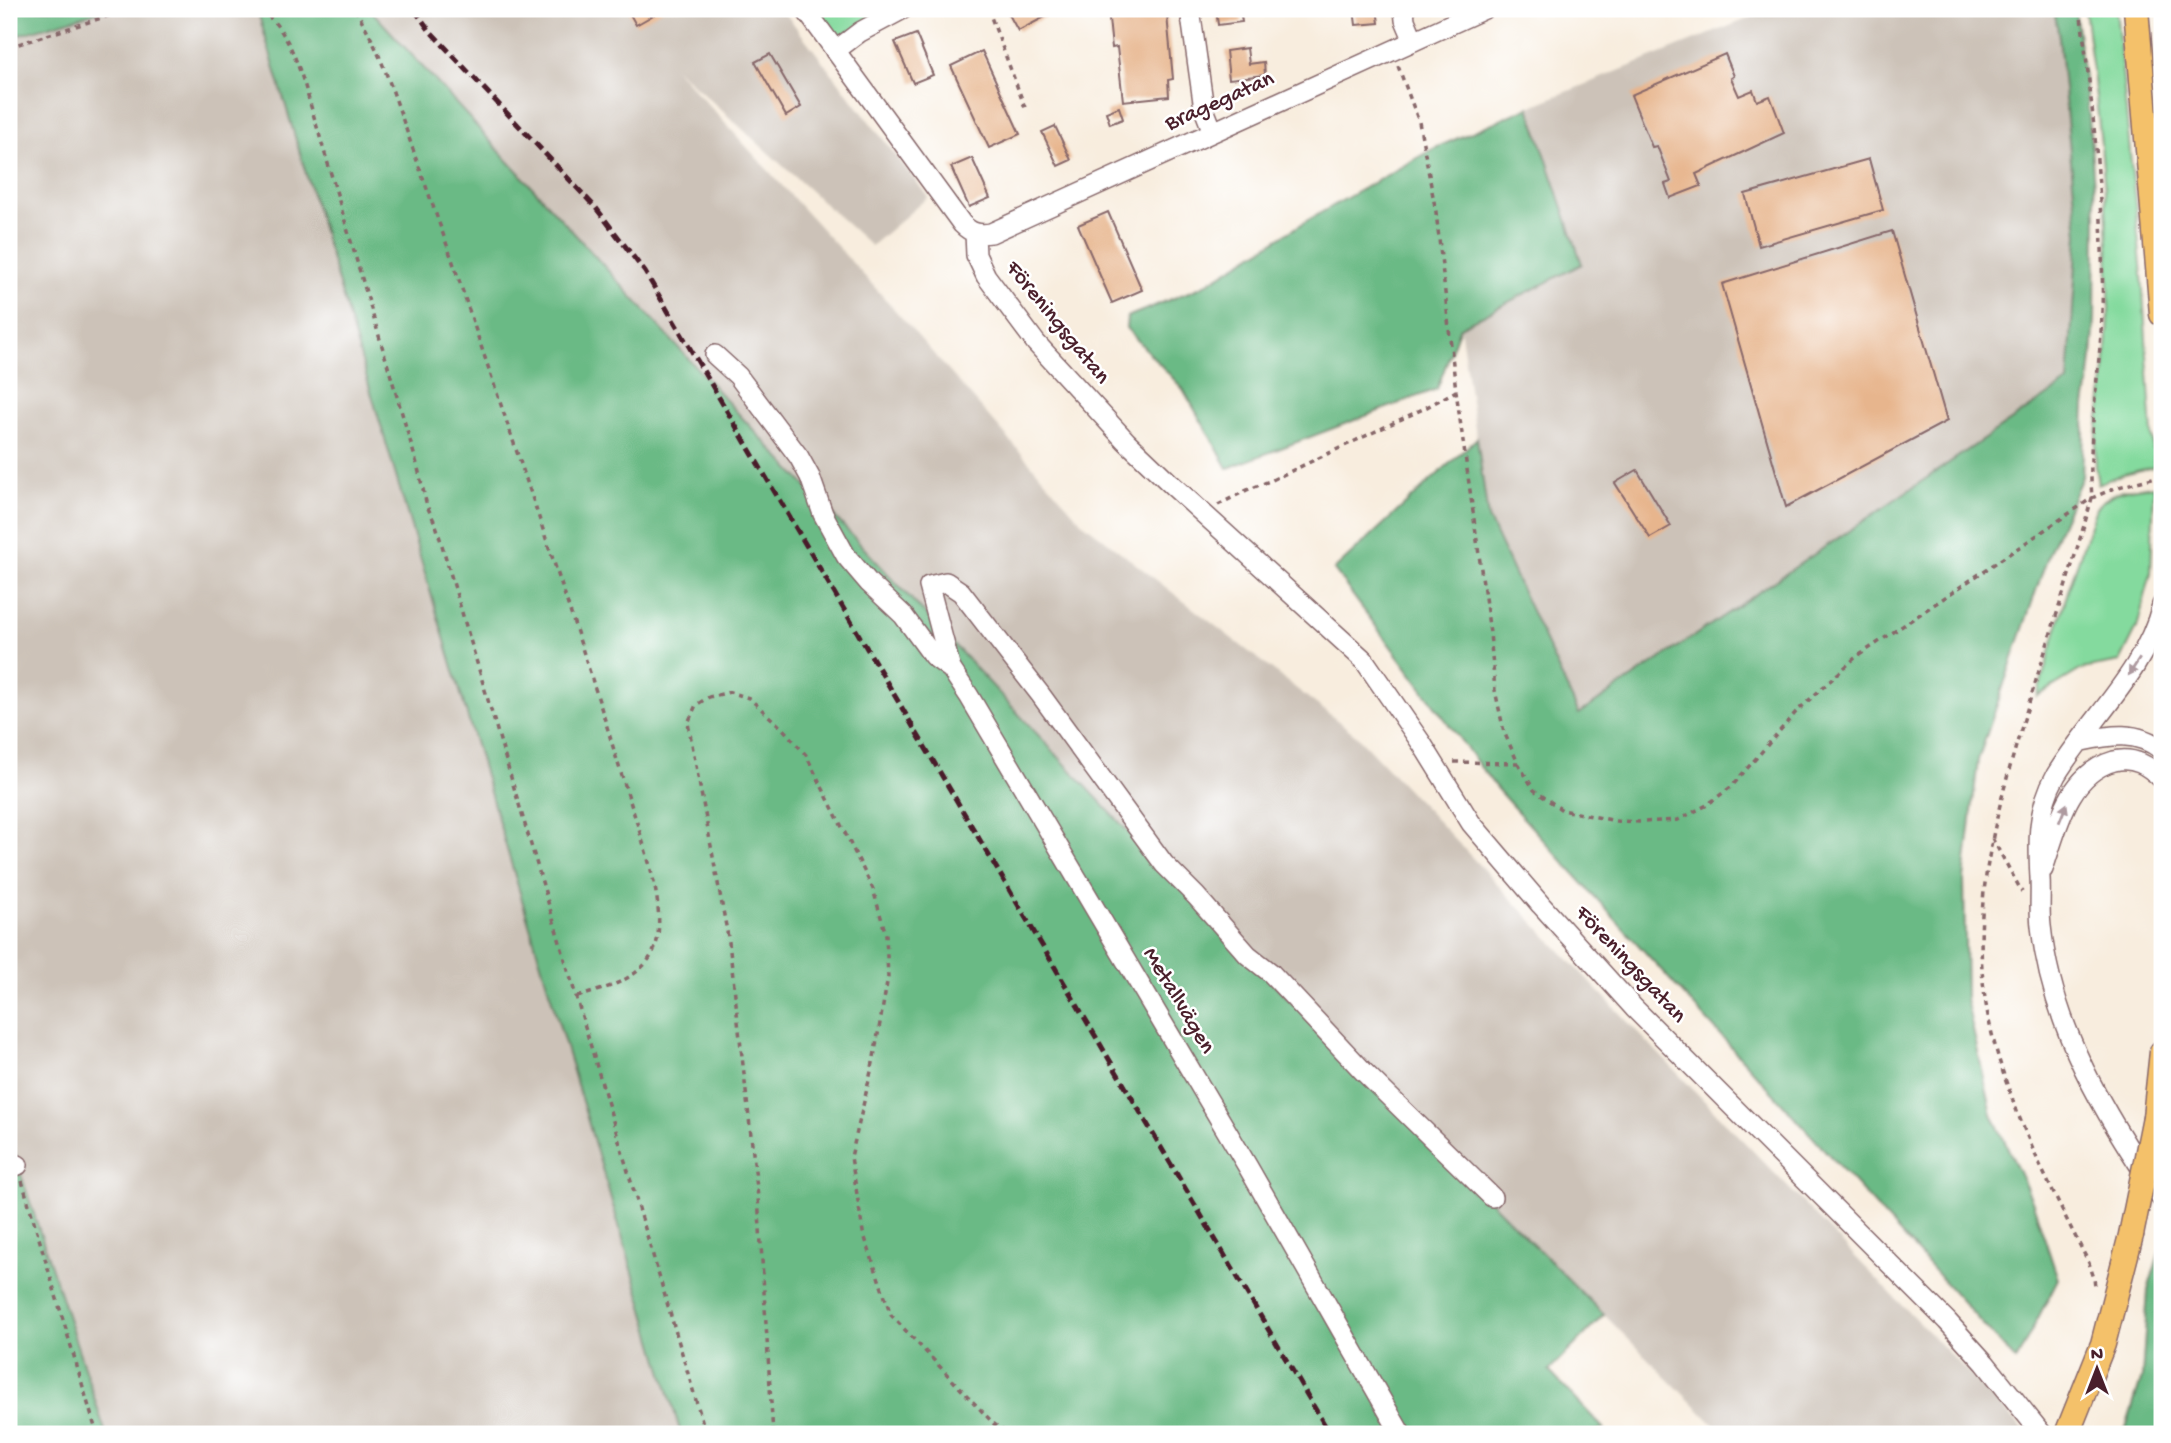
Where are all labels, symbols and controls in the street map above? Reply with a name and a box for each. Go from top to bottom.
street label: Bragegatan [1160,66,1279,138]
street label: Föreningsgatan [998,255,1115,390]
one-way arrow [2127,658,2141,676]
one-way arrow [2058,802,2069,823]
street label: Föreningsgatan [1568,900,1691,1029]
street label: Metallvägen [1136,943,1220,1059]
north arrow [2062,1334,2132,1404]
text: N [2091,1344,2103,1367]

